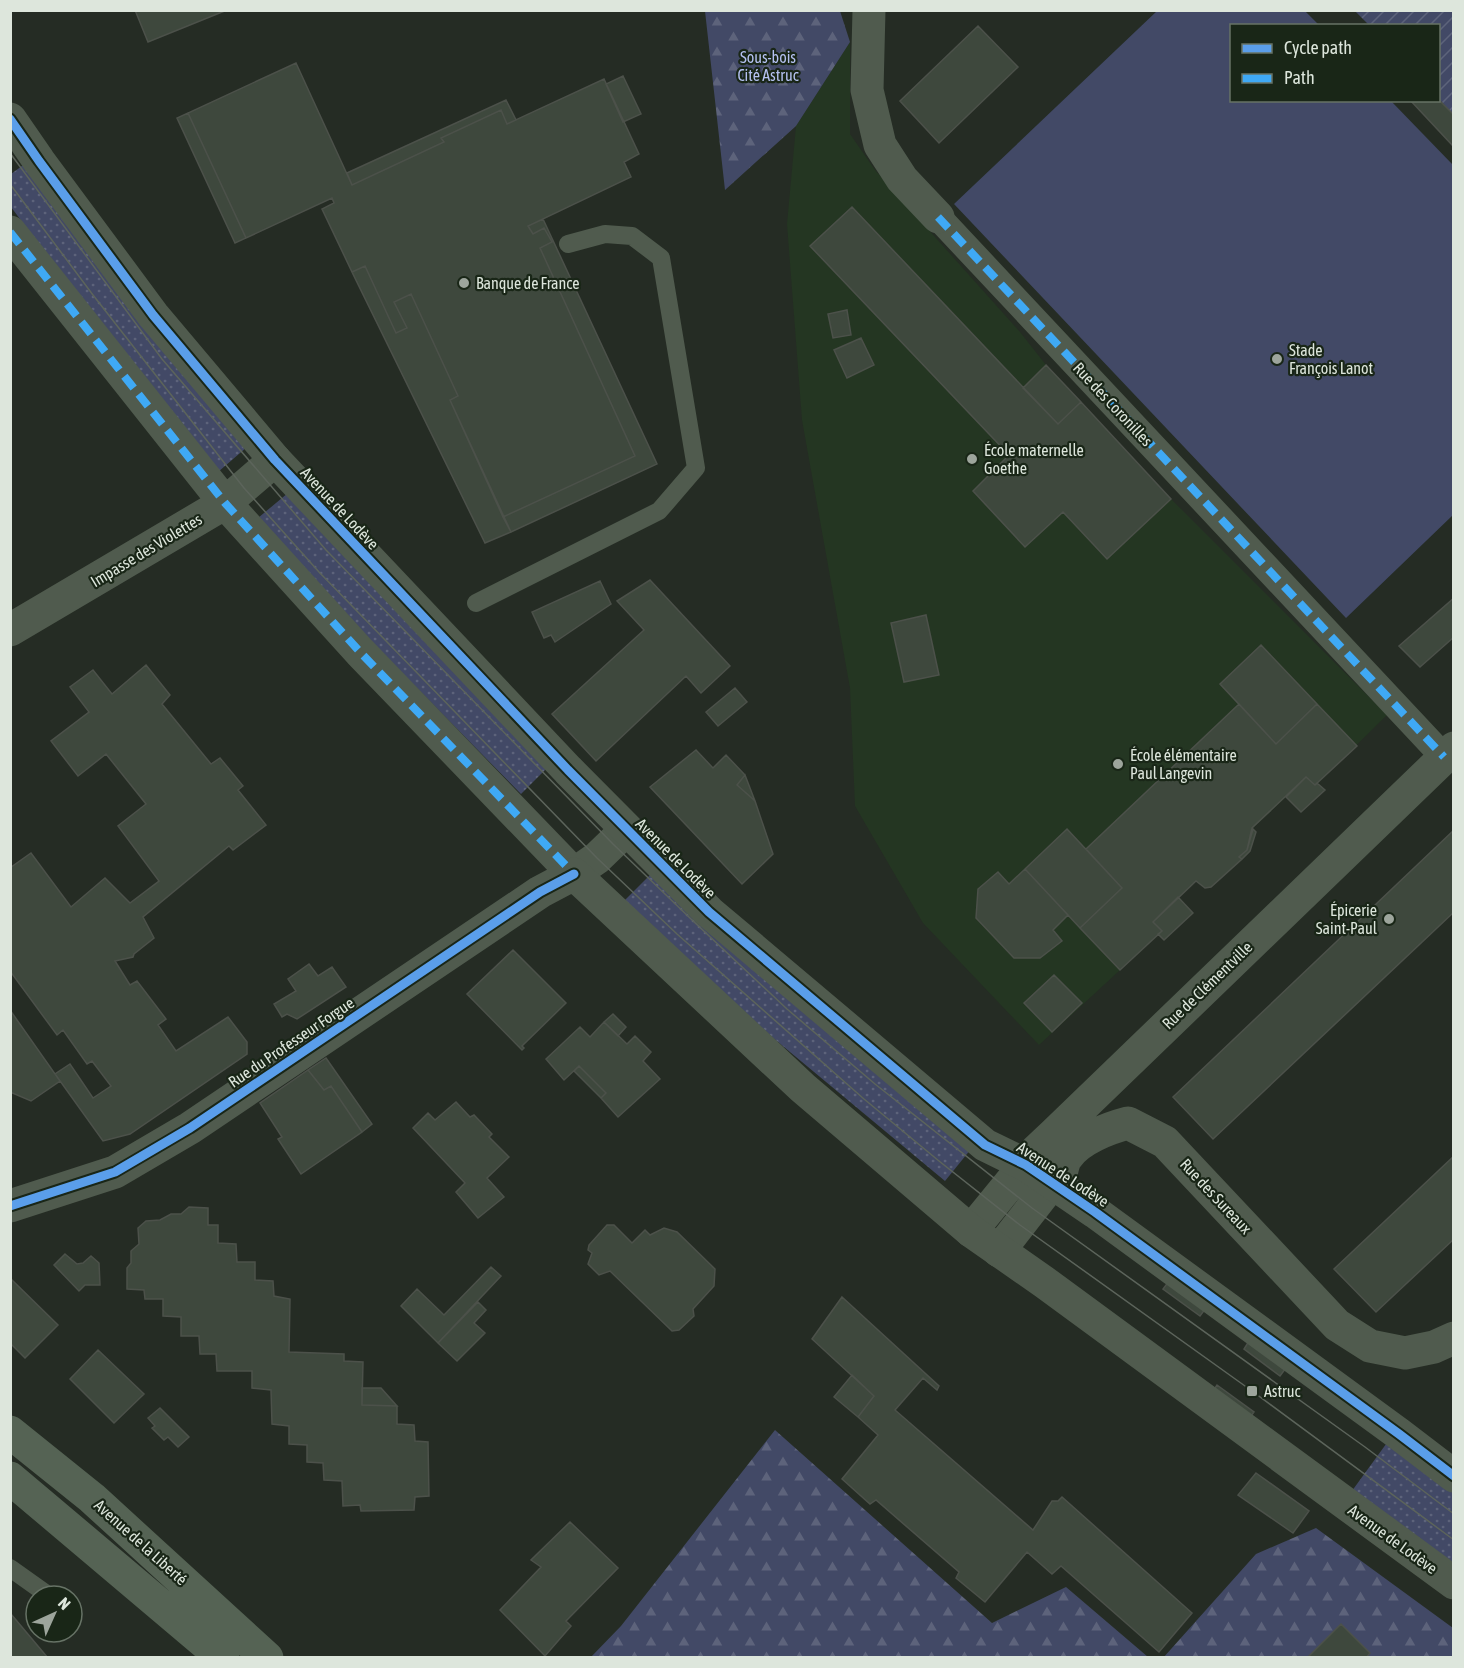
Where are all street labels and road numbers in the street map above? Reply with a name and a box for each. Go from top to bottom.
street label: Rue des Coronilles [1070,359,1156,450]
street label: Avenue de Lodève [297,463,383,553]
street label: Impasse des Violettes [87,510,206,591]
street label: Avenue de Lodève [632,814,720,902]
street label: Rue de Clémentville [1158,938,1256,1032]
street label: Rue du Professeur Forgue [225,993,358,1092]
street label: Avenue de Lodève [1014,1138,1112,1210]
street label: Rue des Sureaux [1177,1155,1256,1238]
street label: Avenue de la Liberté [91,1496,191,1588]
street label: Avenue de Lodève [1345,1501,1441,1577]

